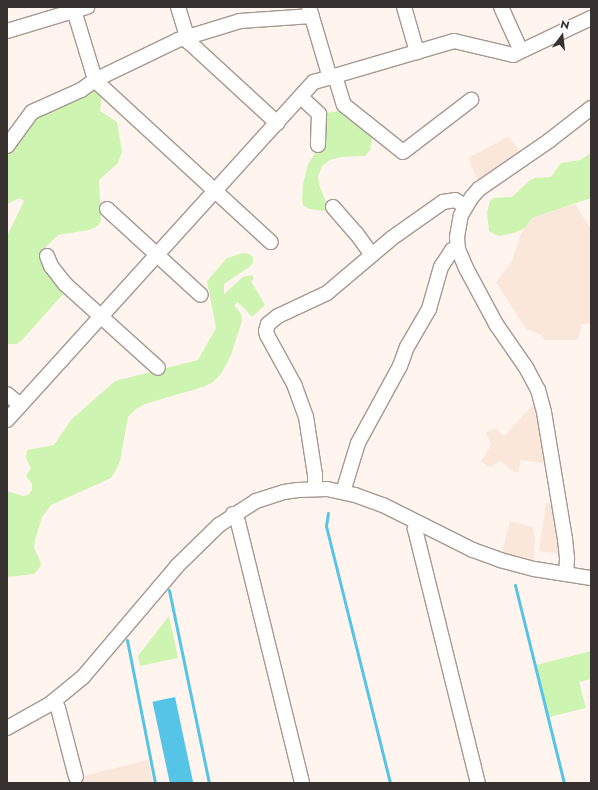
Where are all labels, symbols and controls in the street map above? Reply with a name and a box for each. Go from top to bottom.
north arrow [542,16,582,56]
text: N [559,16,571,33]

